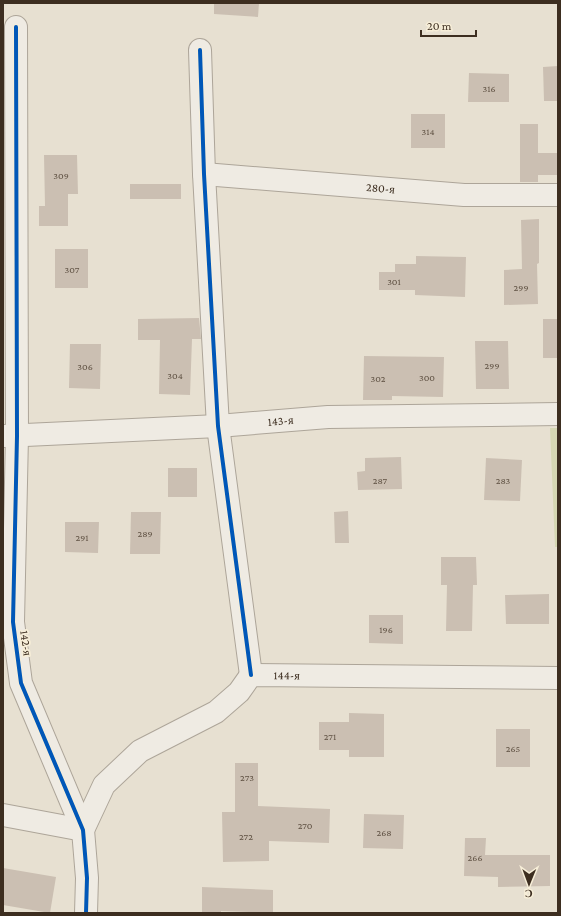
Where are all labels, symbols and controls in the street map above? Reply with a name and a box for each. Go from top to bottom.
scale bar [421,12,476,38]
text: 20 m [427,19,452,33]
house number: 316 [482,83,496,94]
house number: 314 [421,126,435,137]
house number: 309 [53,170,69,181]
street label: 280-я [365,180,396,196]
house number: 307 [65,264,80,275]
house number: 301 [387,276,401,287]
house number: 299 [514,282,528,293]
house number: 299 [485,360,499,371]
house number: 306 [77,361,93,372]
house number: 304 [167,370,183,381]
house number: 300 [419,372,435,383]
house number: 302 [370,373,386,384]
street label: 143-я [267,413,294,429]
house number: 287 [373,475,388,486]
house number: 283 [496,475,511,486]
house number: 289 [137,528,153,539]
house number: 291 [75,532,89,543]
house number: 196 [379,624,393,635]
street label: 142-я [17,629,35,657]
street label: 144-я [274,668,300,682]
house number: 271 [324,731,336,742]
house number: 265 [506,743,520,754]
house number: 273 [240,772,254,783]
house number: 270 [298,820,313,831]
house number: 268 [376,827,392,838]
house number: 272 [239,831,253,842]
house number: 266 [468,852,482,863]
north arrow [509,864,549,904]
text: С [525,888,533,900]

